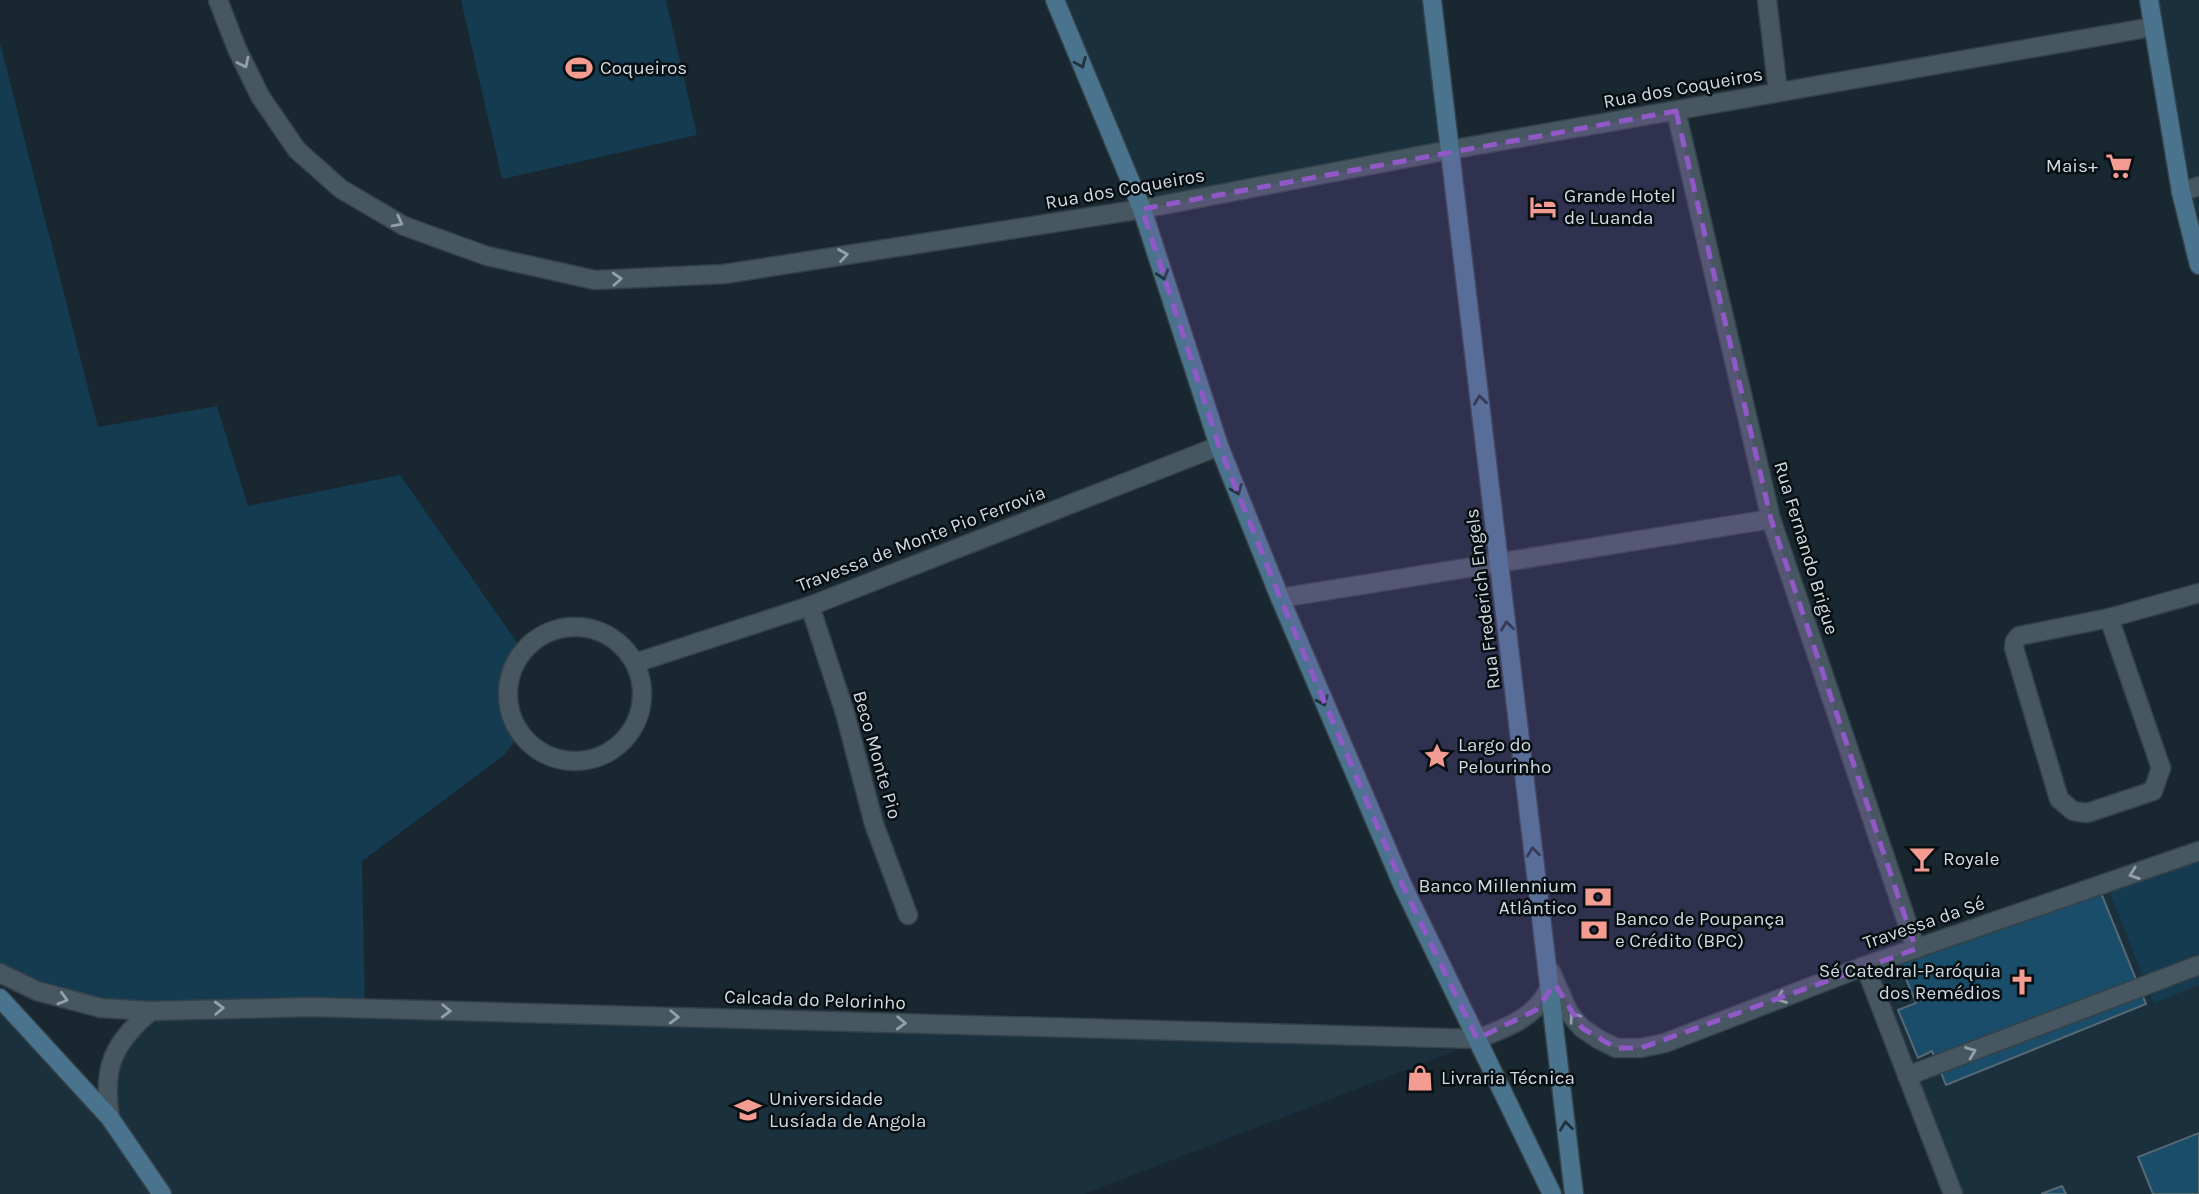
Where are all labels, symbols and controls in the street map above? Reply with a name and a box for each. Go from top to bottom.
sports icon: Coqueiros [564,53,594,83]
one-way arrow [235,56,249,68]
one-way arrow [1073,56,1087,68]
place label: Coqueiros [600,57,687,79]
street label: Rua dos Coqueiros [1602,63,1764,113]
supermarket icon: Mais+ [2104,151,2134,181]
place label: Mais+ [2046,155,2098,177]
street label: Rua dos Coqueiros [1044,164,1206,214]
place label: Grande Hotel de Luanda [1564,185,1676,229]
hotel icon: Grande Hotel de Luanda [1528,192,1558,222]
one-way arrow [391,214,404,228]
one-way arrow [837,248,849,263]
one-way arrow [1155,269,1170,281]
one-way arrow [612,271,623,286]
one-way arrow [1472,394,1487,406]
street label: Rua Fernando Brigue [1769,459,1843,637]
street label: Travessa de Monte Pio Ferrovia [794,481,1048,597]
one-way arrow [1228,484,1242,496]
street label: Rua Frederich Engels [1461,507,1505,691]
one-way arrow [1500,620,1515,631]
street label: Beco Monte Pio [848,688,906,822]
one-way arrow [1315,694,1329,706]
place label: Largo do Pelourinho [1458,734,1551,778]
place icon: Largo do Pelourinho [1422,741,1452,771]
bar icon: Royale [1907,844,1937,874]
one-way arrow [1526,846,1541,857]
place label: Royale [1943,848,1999,870]
one-way arrow [2129,866,2141,880]
place label: Banco Millennium Atlântico [1419,875,1577,919]
bank icon: Banco Millennium Atlântico [1583,882,1613,912]
street label: Travessa da Sé [1860,892,1988,954]
place label: Banco de Poupança e Crédito (BPC) [1615,908,1785,952]
bank icon: Banco de Poupança e Crédito (BPC) [1579,915,1609,945]
place label: Sé Catedral-Paróquia dos Remédios [1819,960,2001,1004]
church icon: Sé Catedral-Paróquia dos Remédios [2007,967,2037,997]
street label: Calcada do Pelorinho [724,986,906,1014]
one-way arrow [57,990,69,1005]
one-way arrow [1776,990,1788,1004]
one-way arrow [214,1000,225,1015]
one-way arrow [441,1003,452,1018]
one-way arrow [669,1009,680,1025]
one-way arrow [1570,1012,1582,1025]
one-way arrow [896,1015,907,1031]
one-way arrow [1965,1046,1977,1060]
shop icon: Livraria Técnica [1405,1063,1435,1093]
place label: Livraria Técnica [1441,1067,1575,1089]
place label: Universidade Lusíada de Angola [769,1088,927,1132]
school or university icon: Universidade Lusíada de Angola [733,1095,763,1125]
one-way arrow [1558,1120,1573,1132]

